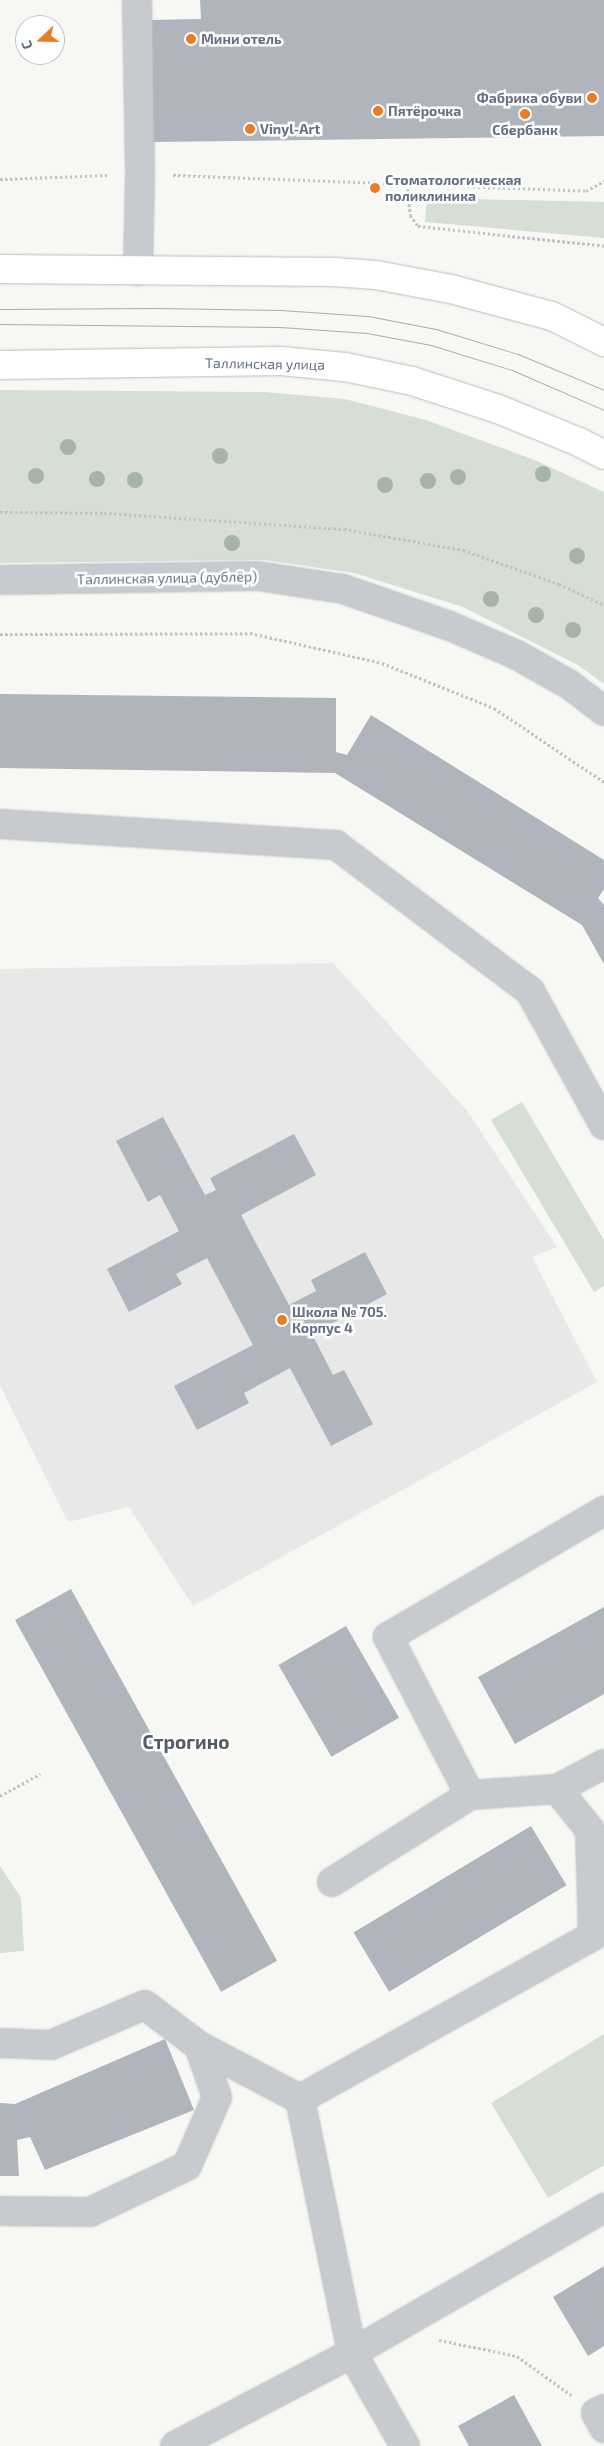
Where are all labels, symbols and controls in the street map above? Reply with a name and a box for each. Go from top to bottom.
north arrow [15,15,65,65]
place label: Мини отель [201,31,282,47]
marker: Мини отель [185,33,197,45]
text: С [17,38,36,52]
place label: Фабрика обуви [477,90,582,106]
marker: Фабрика обуви [586,92,598,104]
place label: Пятёрочка [388,103,461,119]
marker: Пятёрочка [372,105,384,117]
marker: Сбербанк [519,108,531,120]
place label: Vinyl-Art [260,121,320,137]
place label: Сбербанк [492,122,558,138]
marker: Vinyl-Art [244,123,256,135]
place label: Стоматологическая поликлиника [385,172,521,204]
marker: Стоматологическая поликлиника [369,182,381,194]
street label: Таллинская улица [205,355,325,373]
street label: Таллинская улица (дублёр) [77,568,257,588]
place label: Школа № 705. Корпус 4 [292,1304,387,1336]
marker: Школа № 705. Корпус 4 [276,1314,288,1326]
district label: Строгино [143,1731,229,1753]

